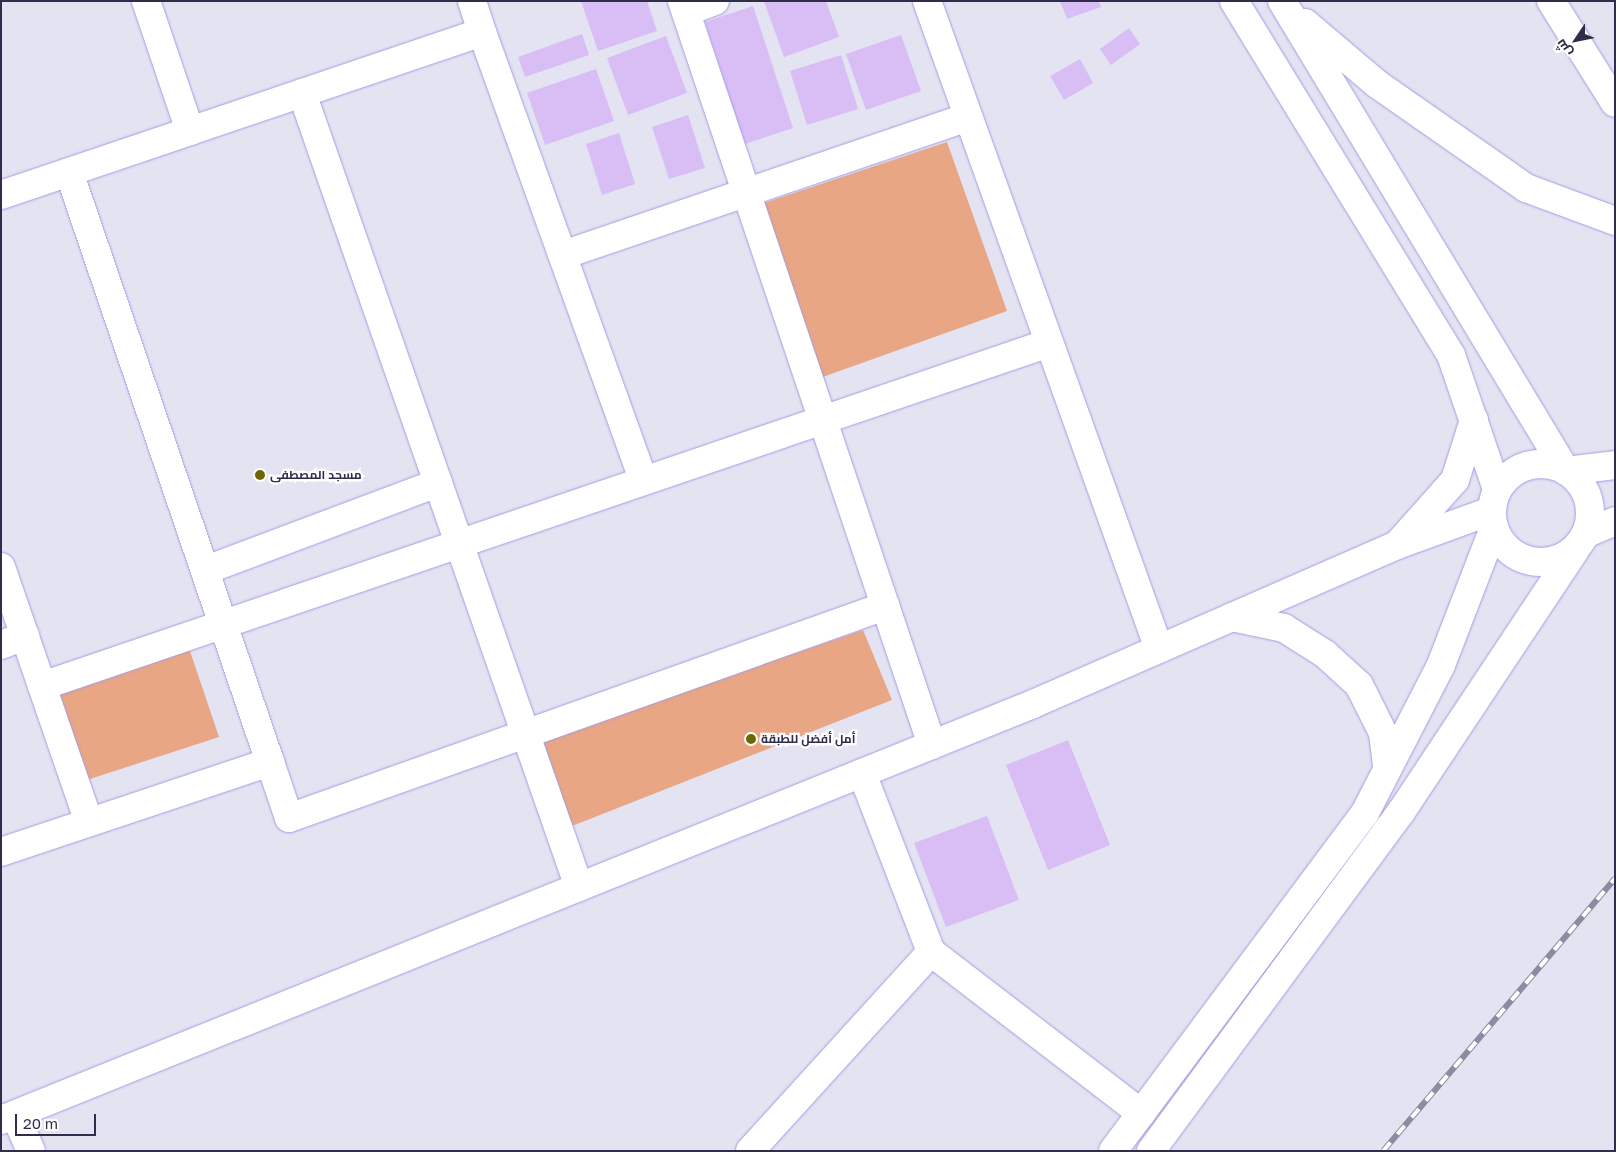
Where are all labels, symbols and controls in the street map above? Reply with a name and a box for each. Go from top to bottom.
north arrow [1551,15,1601,65]
text: ش [1551,36,1575,61]
place label: مسجد المصطفى [270,468,362,482]
marker: مسجد المصطفى [254,469,266,481]
place label: أمل أفضل للطبقة [761,732,855,746]
marker: أمل أفضل للطبقة [745,733,757,745]
scale bar [18,1104,99,1136]
text: 20 m [23,1114,58,1132]

